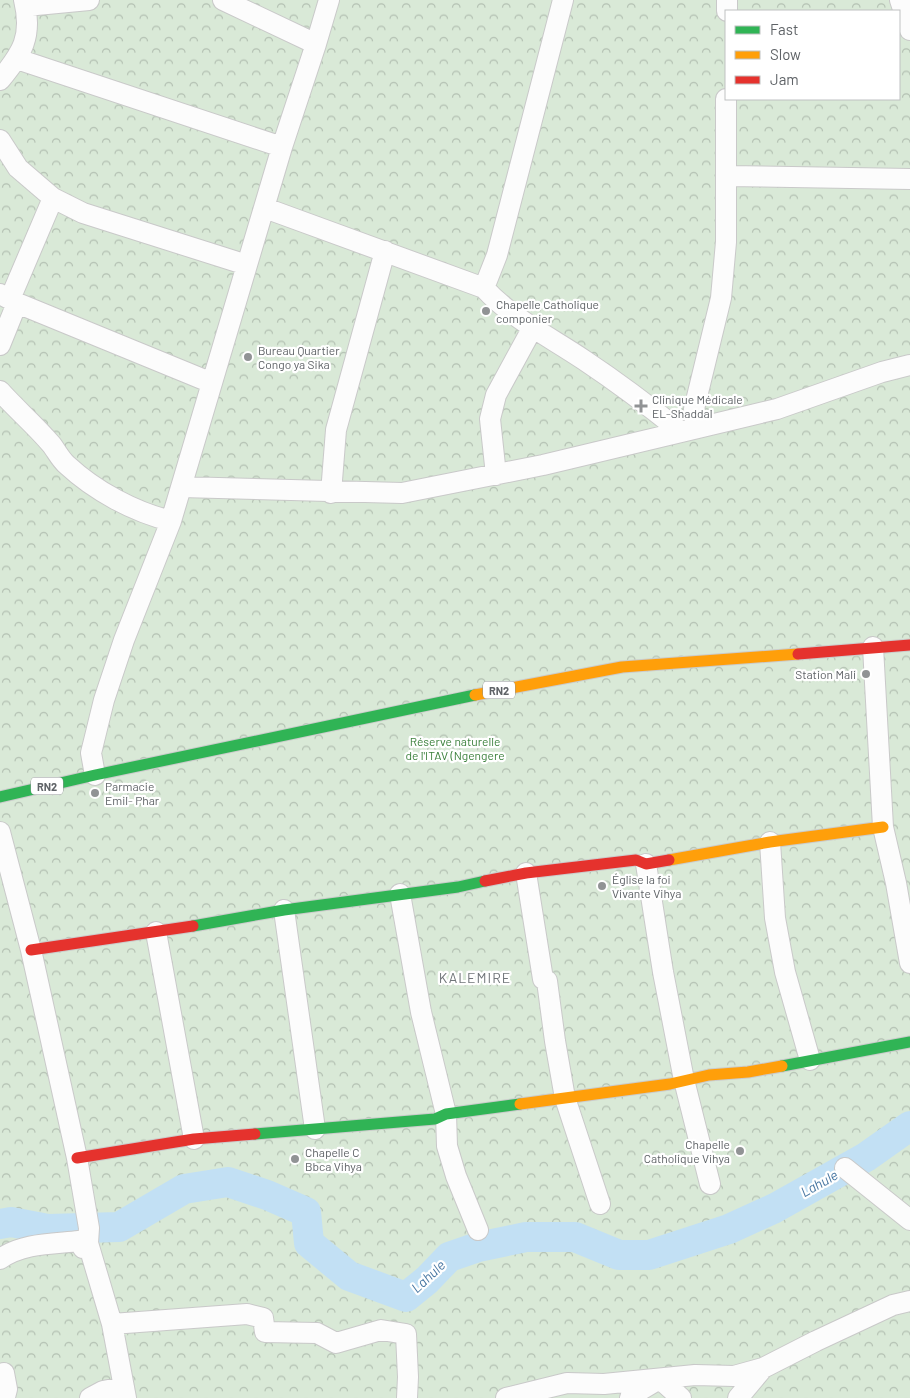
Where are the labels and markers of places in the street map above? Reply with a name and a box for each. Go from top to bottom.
place label: Chapelle Catholique componier [496,297,599,325]
marker: Chapelle Catholique componier [480,305,492,317]
place label: Bureau Quartier Congo ya Sika [258,343,340,371]
marker: Bureau Quartier Congo ya Sika [242,351,254,363]
place label: Clinique Médicale EL-Shaddal [652,392,743,420]
marker: Clinique Médicale EL-Shaddal [634,399,648,413]
place label: Station Mali [795,667,856,681]
marker: Station Mali [860,668,872,680]
place label: Parmacie Emil- Phar [105,779,160,807]
marker: Parmacie Emil- Phar [89,787,101,799]
place label: Église la foi Vivante Vihya [612,872,681,900]
marker: Église la foi Vivante Vihya [596,880,608,892]
place label: Chapelle Catholique Vihya [644,1137,730,1165]
place label: Chapelle C Bbca Vihya [305,1145,362,1173]
marker: Chapelle Catholique Vihya [734,1145,746,1157]
marker: Chapelle C Bbca Vihya [289,1153,301,1165]

